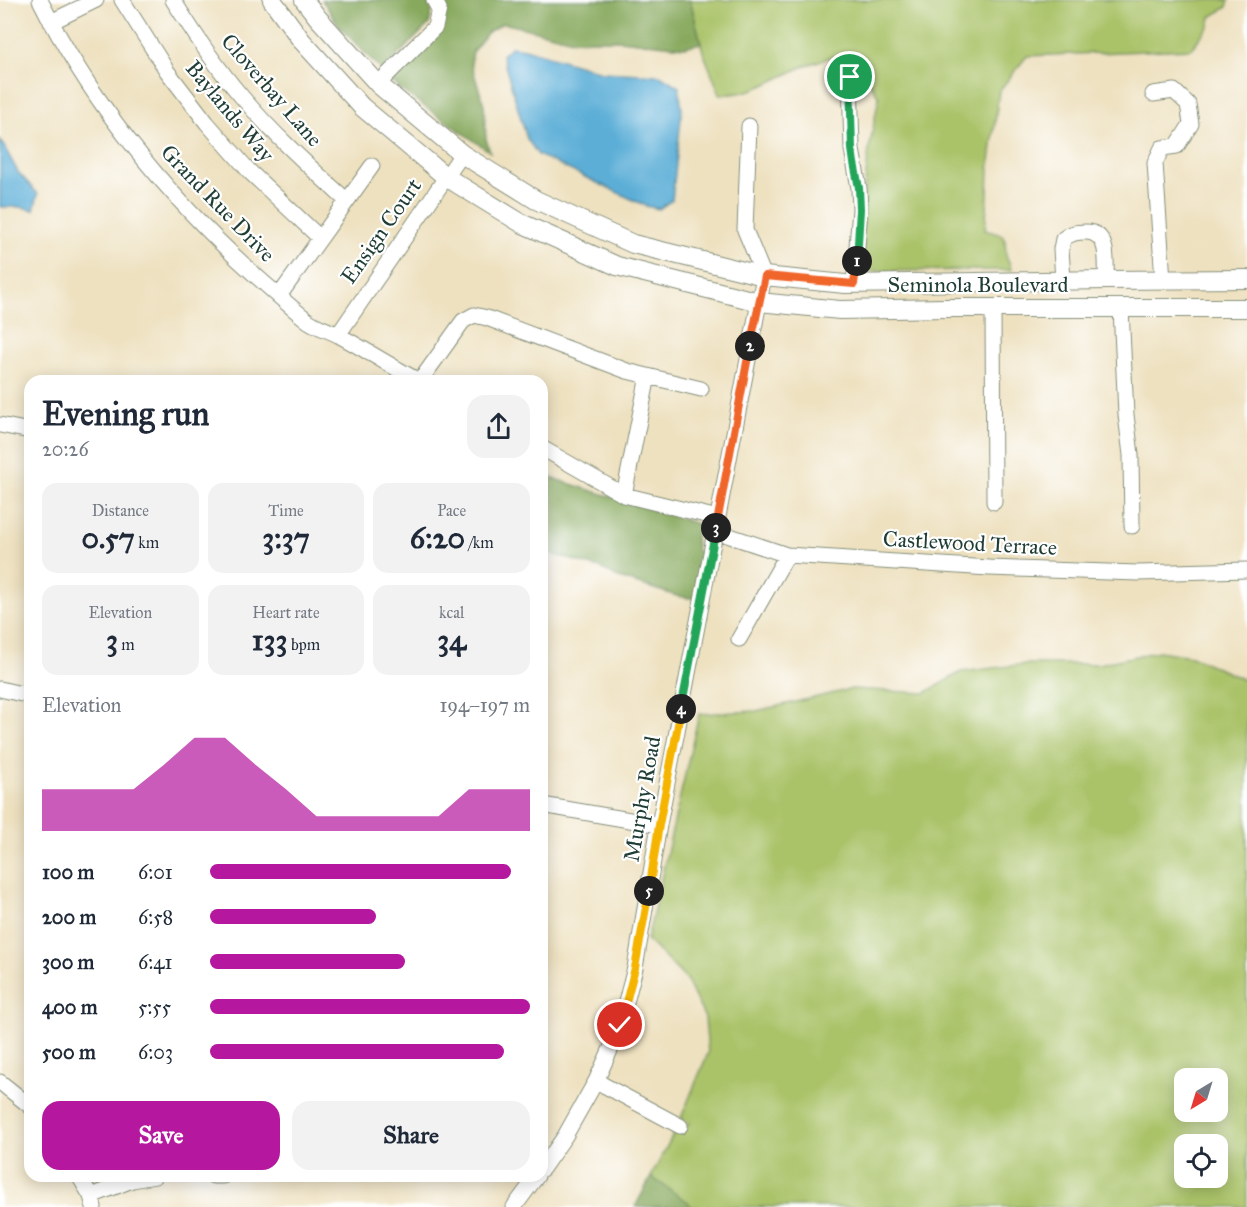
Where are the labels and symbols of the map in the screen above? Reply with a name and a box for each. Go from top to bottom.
street label: Cloverbay Lane [216,28,328,152]
pin [824,51,875,102]
street label: Baylands Way [180,55,281,168]
street label: Grand Rue Drive [155,139,281,267]
street label: Ensign Court [335,173,427,289]
pin: 1 [842,246,872,276]
street label: Seminola Boulevard [888,271,1068,298]
pin: 2 [735,331,765,361]
pin: 3 [701,513,731,543]
street label: Castlewood Terrace [882,525,1058,561]
pin: 4 [666,694,696,724]
street label: Murphy Road [618,734,666,864]
pin: 5 [634,876,664,906]
pin [594,999,645,1050]
north arrow [1174,1068,1228,1122]

